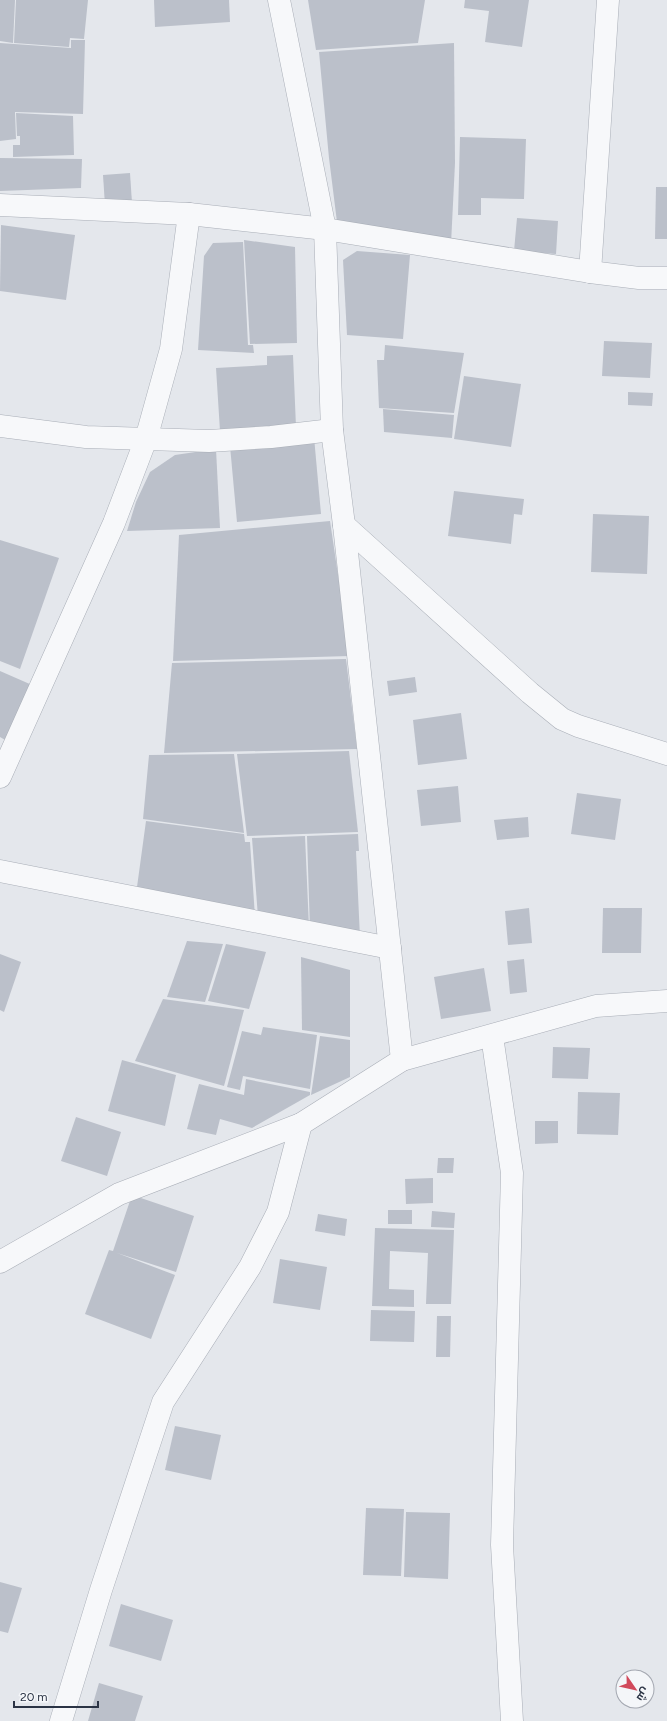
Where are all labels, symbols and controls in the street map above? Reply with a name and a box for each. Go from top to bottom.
north arrow [615,1669,655,1709]
scale bar [14,1683,98,1709]
text: ش [634,1685,652,1704]
text: 20 m [20,1690,48,1704]

